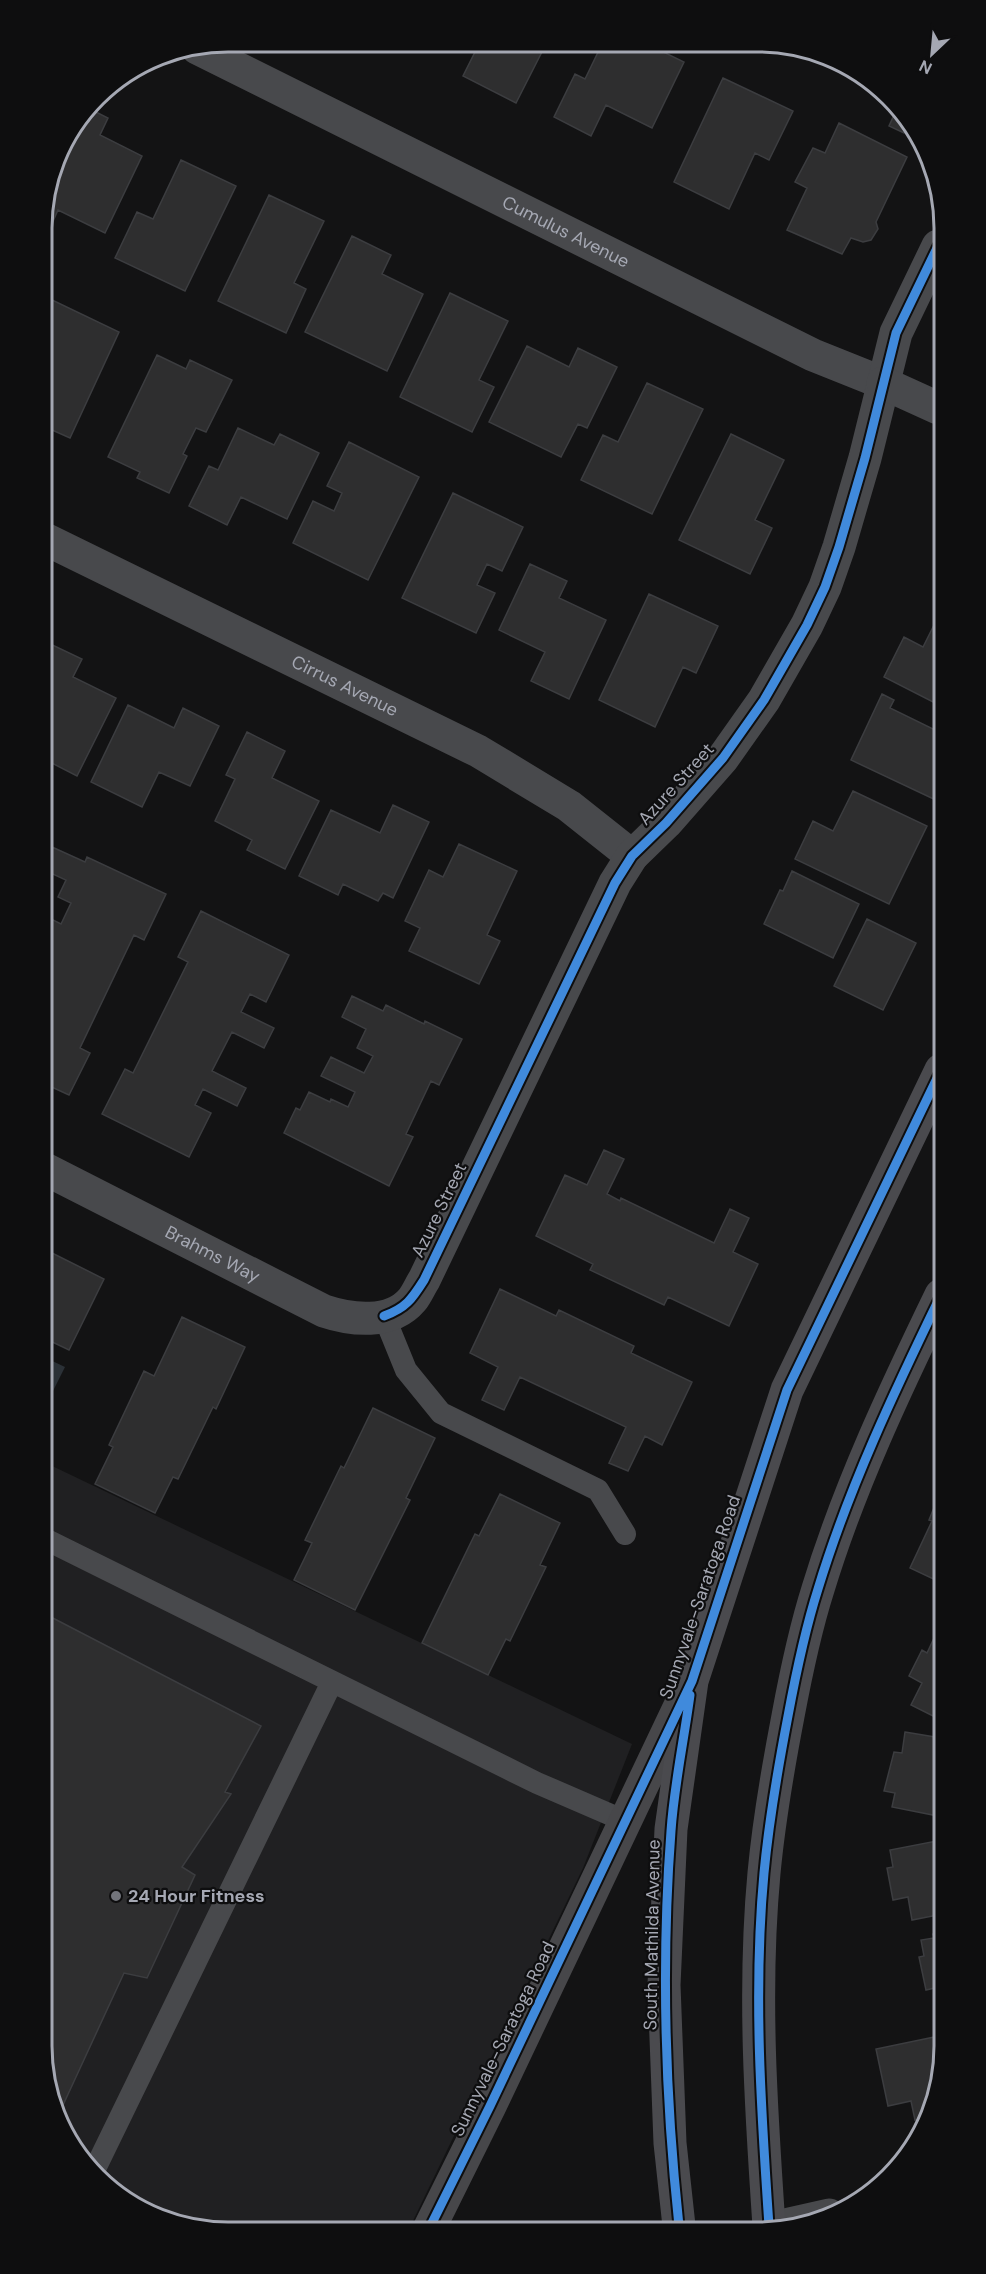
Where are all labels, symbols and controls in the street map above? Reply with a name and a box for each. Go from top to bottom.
north arrow [902,24,962,84]
text: N [916,55,935,79]
street label: Cumulus Avenue [498,190,633,274]
street label: Cirrus Avenue [287,649,402,722]
street label: Azure Street [633,738,719,830]
street label: Azure Street [406,1159,472,1261]
street label: Brahms Way [161,1220,264,1288]
street label: Sunnyvale-Saratoga Road [654,1492,746,1702]
street label: South Mathilda Avenue [638,1839,666,2031]
place label: 24 Hour Fitness [128,1884,265,1908]
marker: 24 Hour Fitness [109,1889,123,1903]
street label: Sunnyvale-Saratoga Road [445,1938,561,2140]

